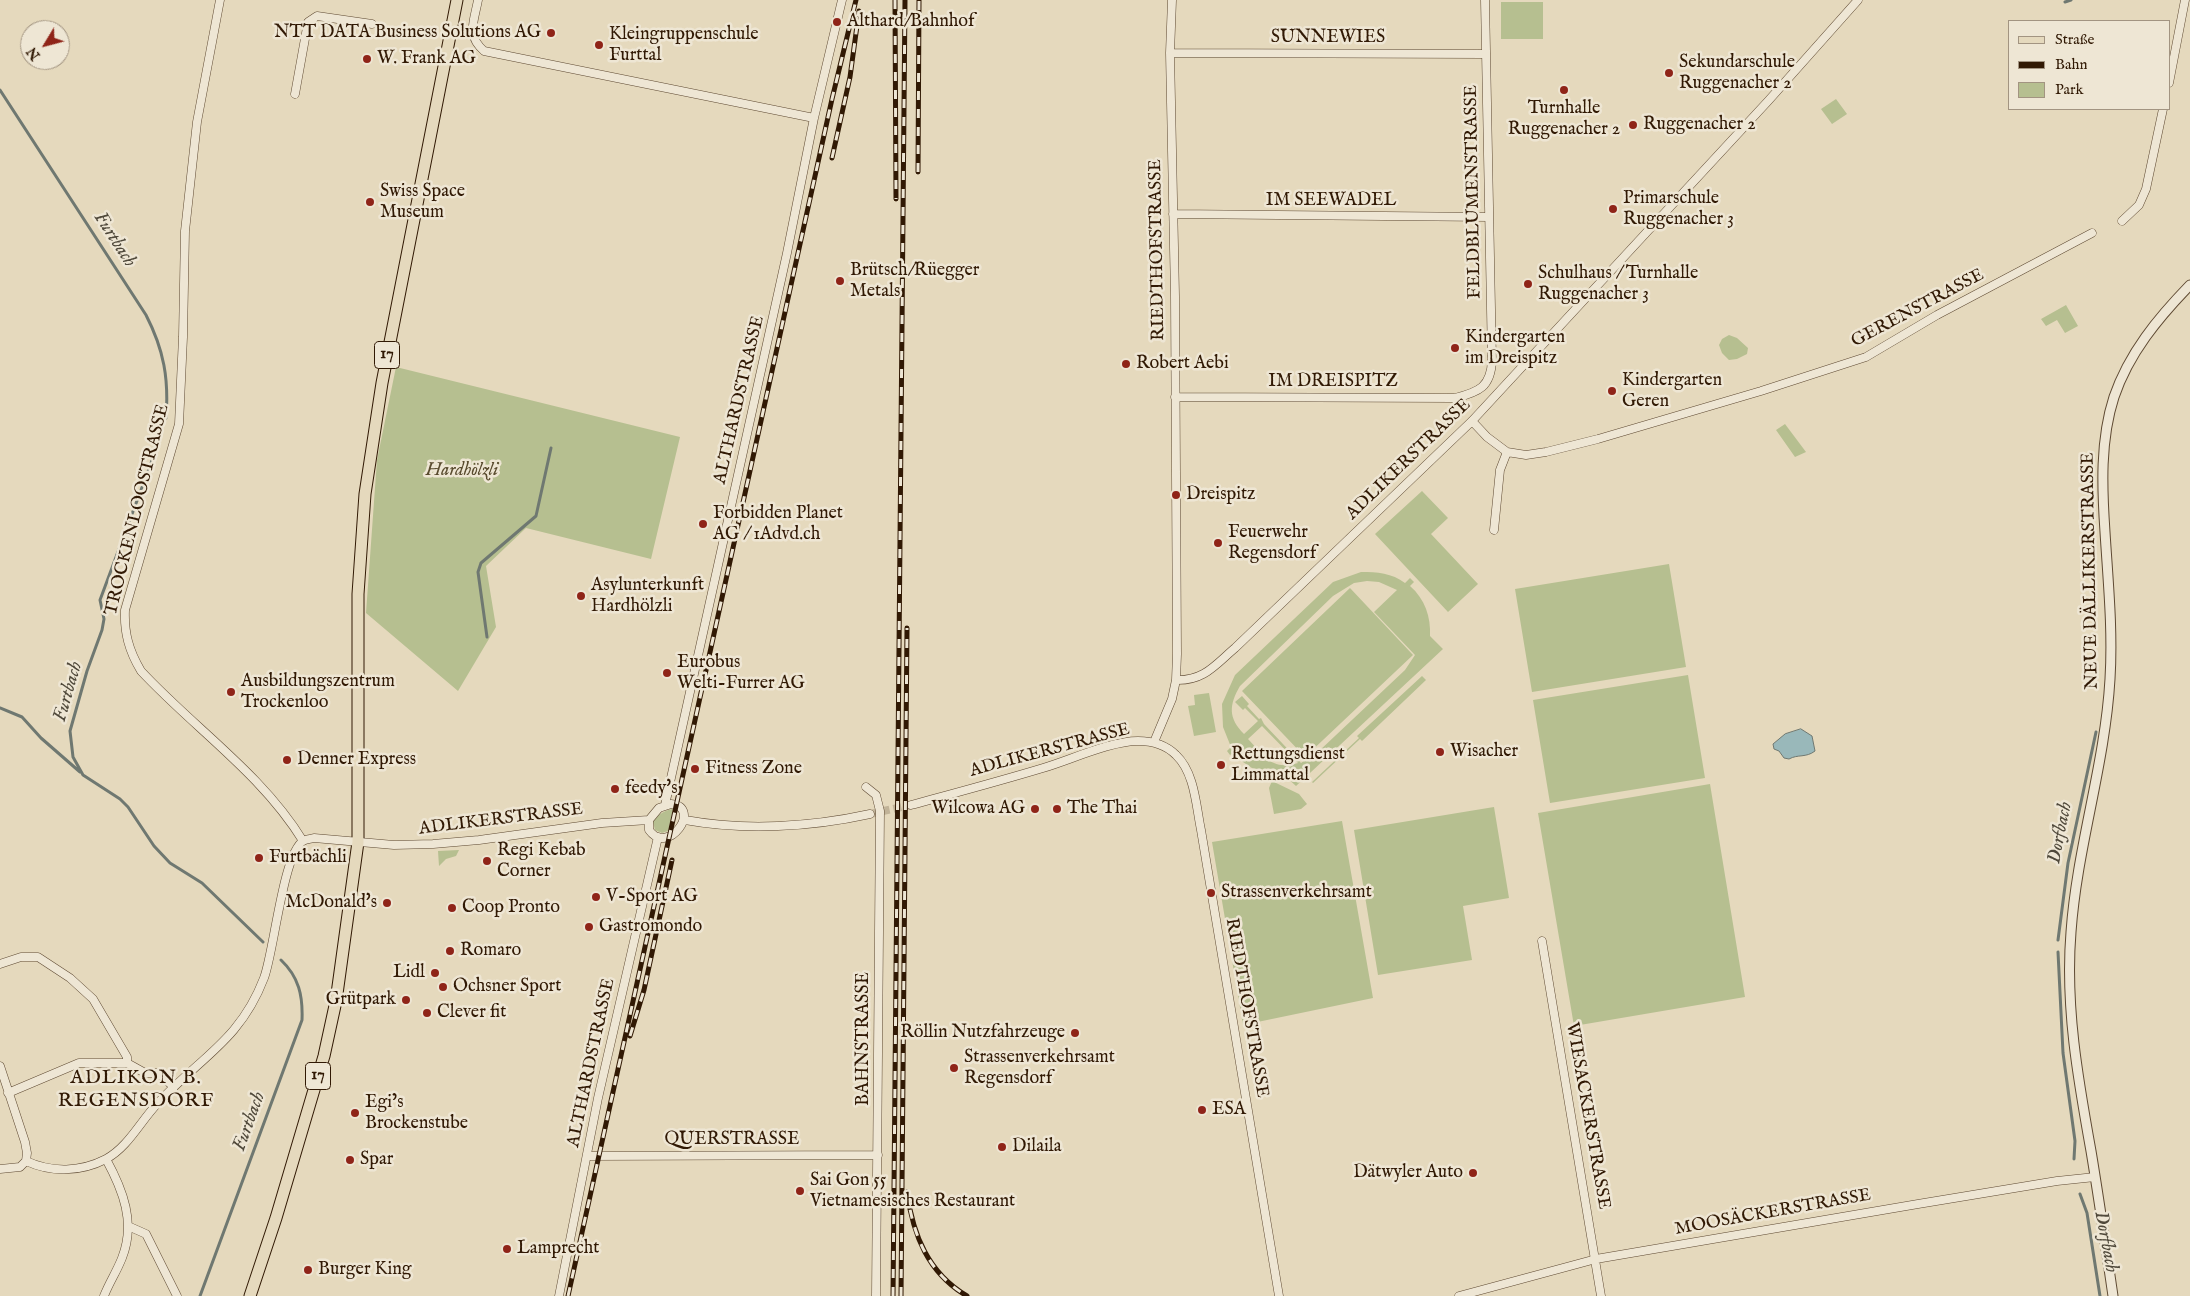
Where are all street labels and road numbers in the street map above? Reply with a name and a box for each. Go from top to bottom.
street label: SUNNEWIES [1271,27,1385,49]
street label: FELDBLUMENSTRASSE [1461,85,1487,299]
street label: RIEDTHOFSTRASSE [1146,159,1170,341]
street label: IM SEEWADEL [1266,190,1396,212]
street label: GERENSTRASSE [1848,265,1988,353]
street label: ALTHARDSTRASSE [710,314,770,486]
road number: 17 [374,342,400,368]
street label: IM DREISPITZ [1268,371,1398,393]
street label: ADLIKERSTRASSE [1342,395,1476,525]
street label: TROCKENLOOSTRASSE [101,402,175,618]
street label: NEUE DÄLLIKERSTRASSE [2078,452,2104,690]
street label: ADLIKERSTRASSE [967,719,1133,783]
street label: ADLIKERSTRASSE [418,799,584,841]
street label: RIEDTHOFSTRASSE [1220,917,1272,1099]
street label: BAHNSTRASSE [853,972,875,1106]
street label: ALTHARDSTRASSE [564,977,620,1149]
street label: WIESACKERSTRASSE [1560,1021,1614,1211]
road number: 17 [306,1062,330,1090]
street label: QUERSTRASSE [665,1129,799,1151]
street label: MOOSÄCKERSTRASSE [1673,1185,1873,1241]

